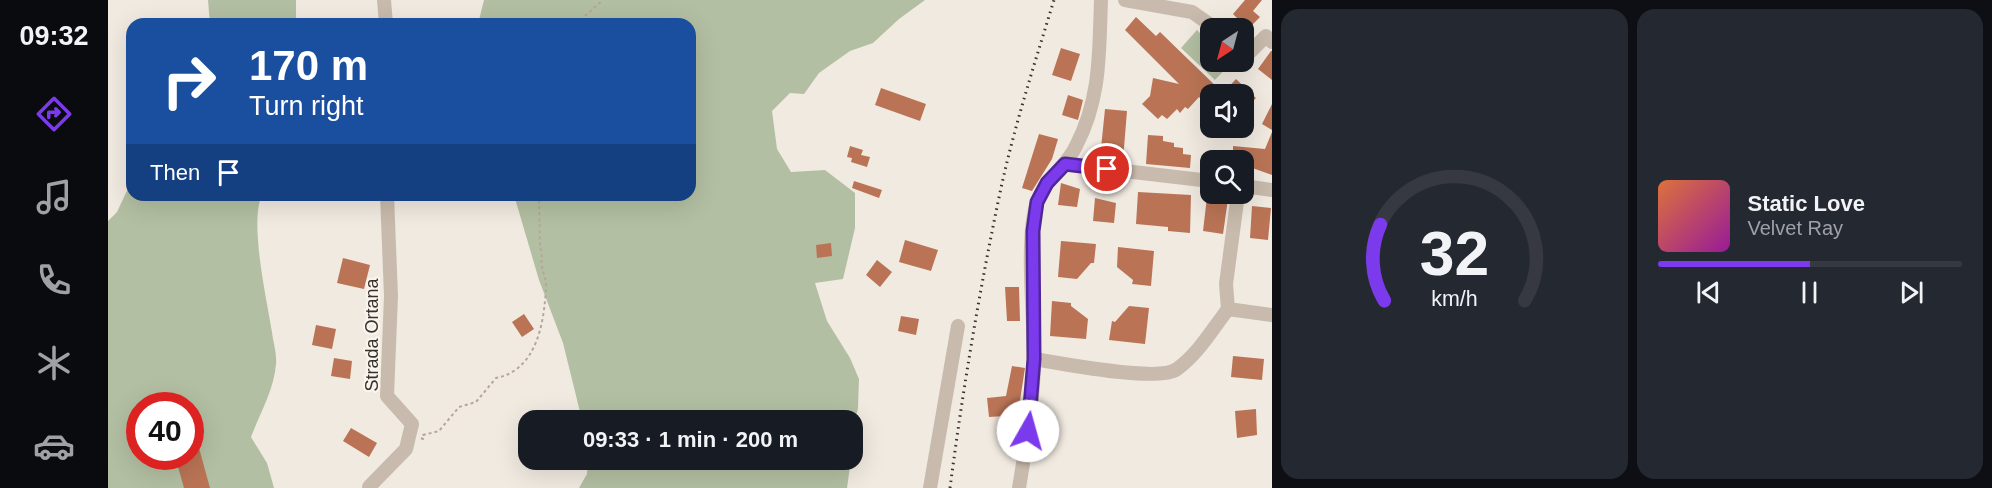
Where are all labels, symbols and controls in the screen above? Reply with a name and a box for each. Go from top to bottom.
north arrow [1200,18,1254,72]
map controls [1200,18,1254,204]
text: 09:32 [19,21,89,51]
icon: right [150,42,228,120]
text: 170 m [249,42,368,89]
button: sound [1200,84,1254,138]
text: Turn right [249,91,364,121]
icon: directions [33,93,75,135]
pin [1081,143,1132,194]
button: search [1200,150,1254,204]
icon: arrive [1090,152,1123,185]
icon: arrive [212,156,245,189]
text: Then [150,160,200,185]
icon: music [33,176,75,218]
text: Static Love [1748,191,1865,216]
text: Velvet Ray [1748,217,1843,239]
text: 32 [1420,219,1489,288]
icon: phone [33,259,75,301]
icon: previous [1692,276,1725,309]
icon: pause [1793,276,1826,309]
icon: next [1895,276,1928,309]
street label: Strada Ortana [362,277,382,392]
text: km/h [1431,287,1477,311]
icon: climate [33,342,75,384]
speed limit sign: 40 [126,392,204,470]
position arrow [996,399,1060,463]
icon: car [33,425,75,467]
text: 09:33 · 1 min · 200 m [583,427,798,452]

